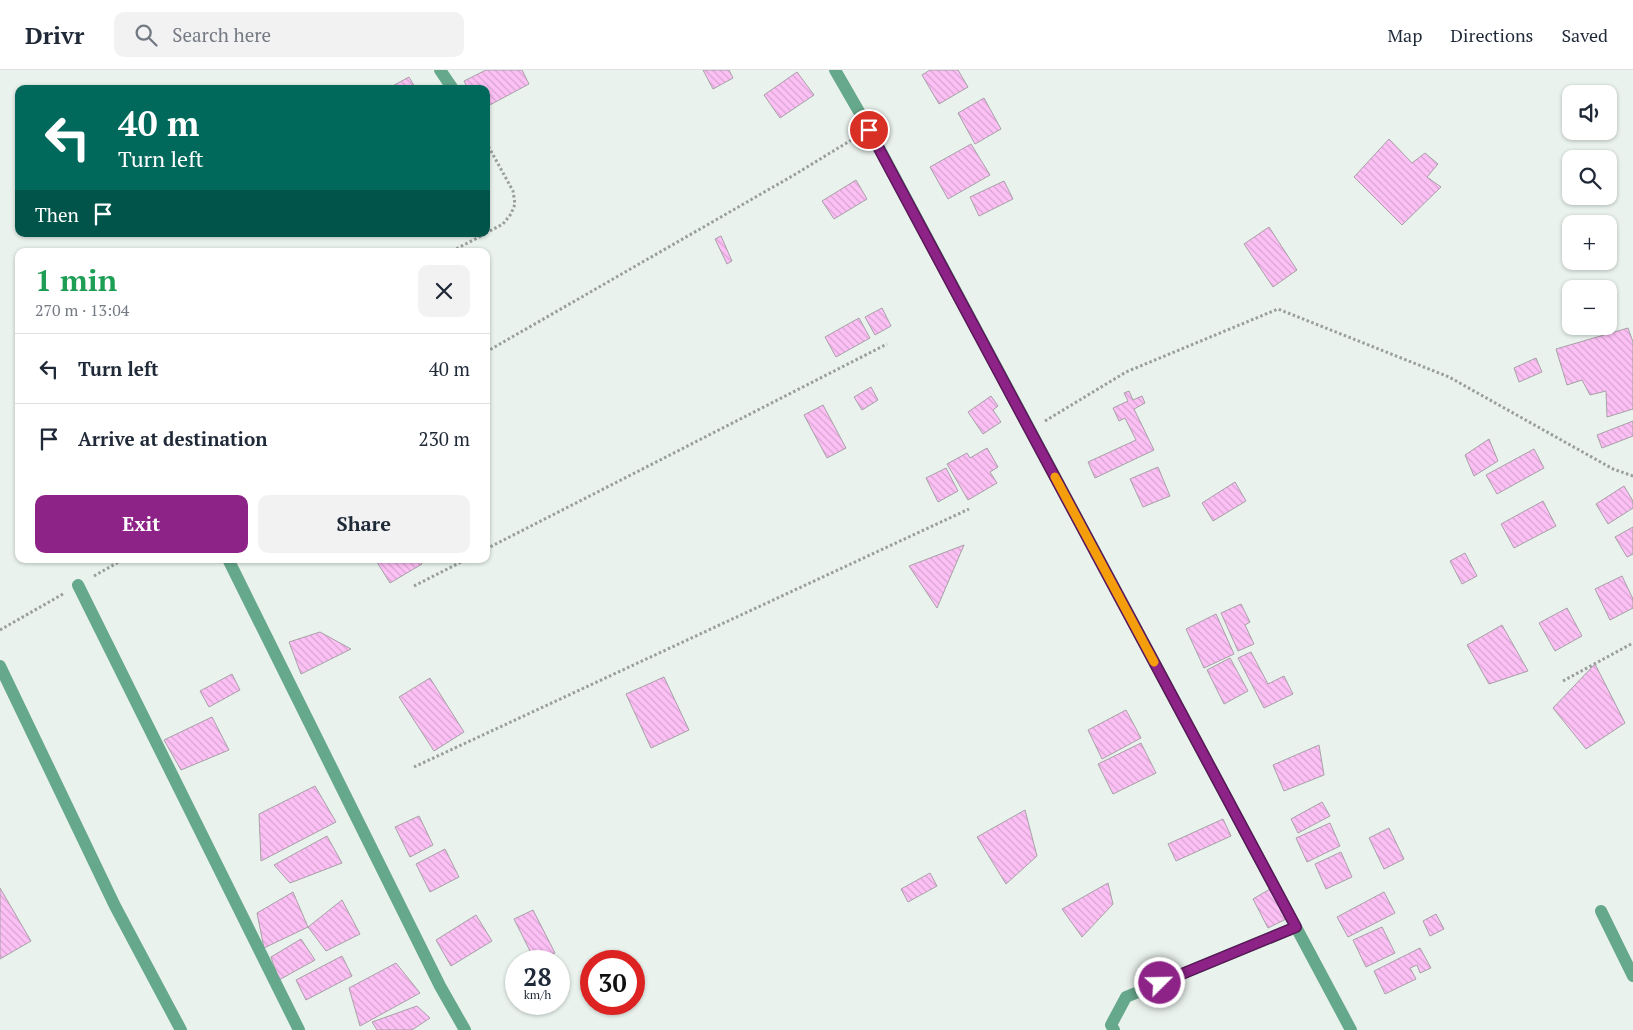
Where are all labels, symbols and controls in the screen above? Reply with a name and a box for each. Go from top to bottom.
search box [114,12,464,57]
text: Drivr [25,19,84,51]
icon: search [132,21,160,49]
text: Search here [172,22,271,47]
text: Map [1387,23,1422,47]
text: Directions [1450,23,1533,47]
text: Saved [1561,23,1608,47]
map controls [1562,85,1617,335]
button: sound [1562,85,1617,140]
text: 40 m [118,100,199,146]
icon: left [35,105,100,170]
pin [848,109,890,151]
icon: arrive [855,116,883,144]
text: Turn left [118,144,204,173]
button: search [1562,150,1617,205]
icon: arrive [89,200,117,228]
text: Then [35,202,79,227]
button: + [1562,215,1617,270]
text: 1 min [35,260,117,300]
button: close [418,265,470,317]
button: − [1562,280,1617,335]
text: 270 m · 13:04 [35,299,129,321]
icon: left [35,355,63,383]
text: Turn left [78,356,159,381]
text: 40 m [429,356,470,381]
icon: arrive [35,425,63,453]
text: Arrive at destination [78,426,267,451]
text: 230 m [419,426,470,451]
button: Exit [35,495,248,553]
button: Share [258,495,470,553]
speed limit sign: 30 [580,950,645,1015]
position arrow [1133,956,1185,1008]
text: 28 [523,960,552,993]
text: km/h [524,987,551,1002]

